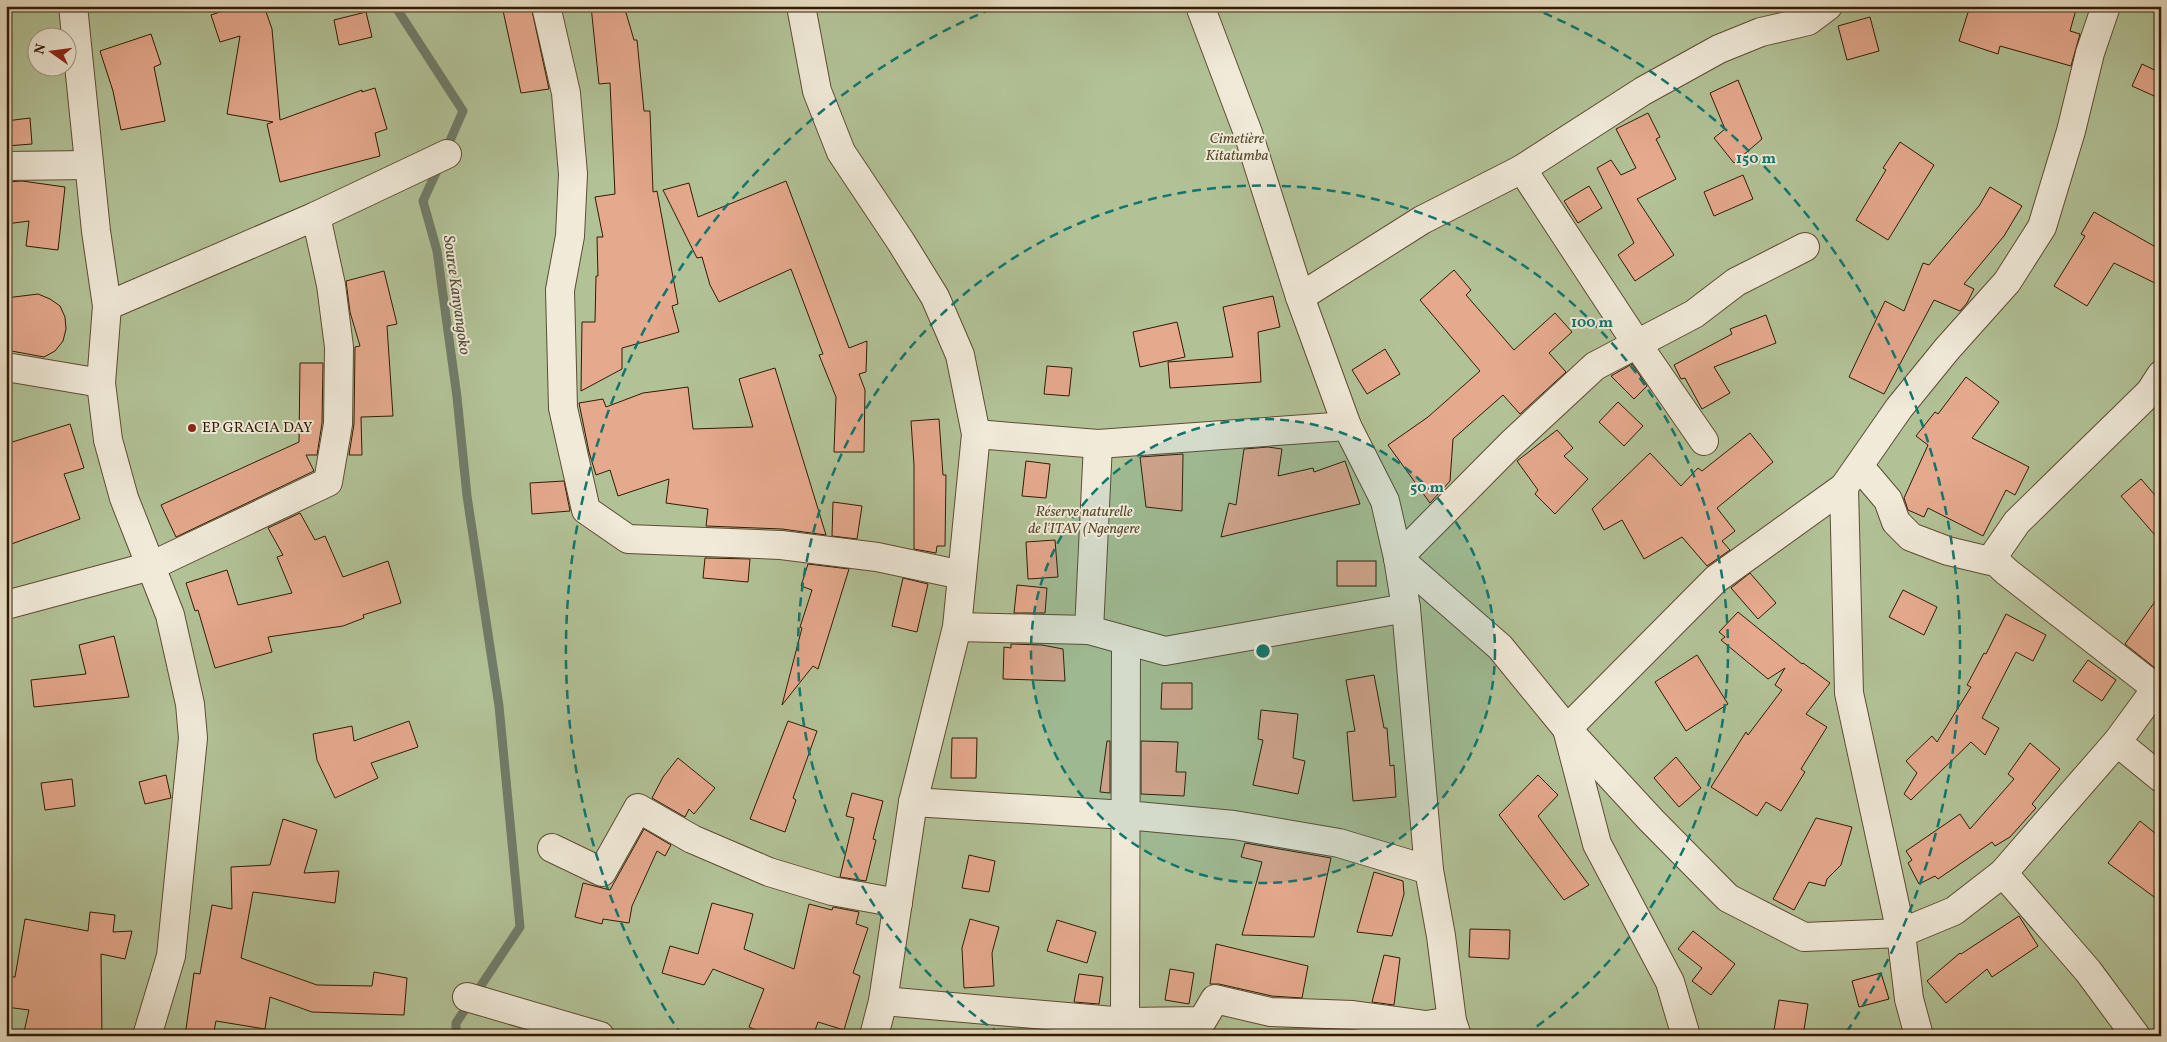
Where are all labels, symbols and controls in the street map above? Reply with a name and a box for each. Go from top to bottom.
north arrow [28,28,78,78]
text: N [30,42,51,56]
park label: Cimetière Kitatumba [1206,129,1268,167]
text: 150 m [1736,149,1776,170]
water label: Source Kanyangoko [437,234,475,357]
text: 100 m [1571,313,1614,334]
place label: EP GRACIA DAY [202,418,313,439]
marker: EP GRACIA DAY [186,422,198,434]
text: 50 m [1410,478,1444,499]
park label: Réserve naturelle de l'ITAV (Ngengere [1028,502,1140,540]
centre of rings [1254,642,1272,660]

